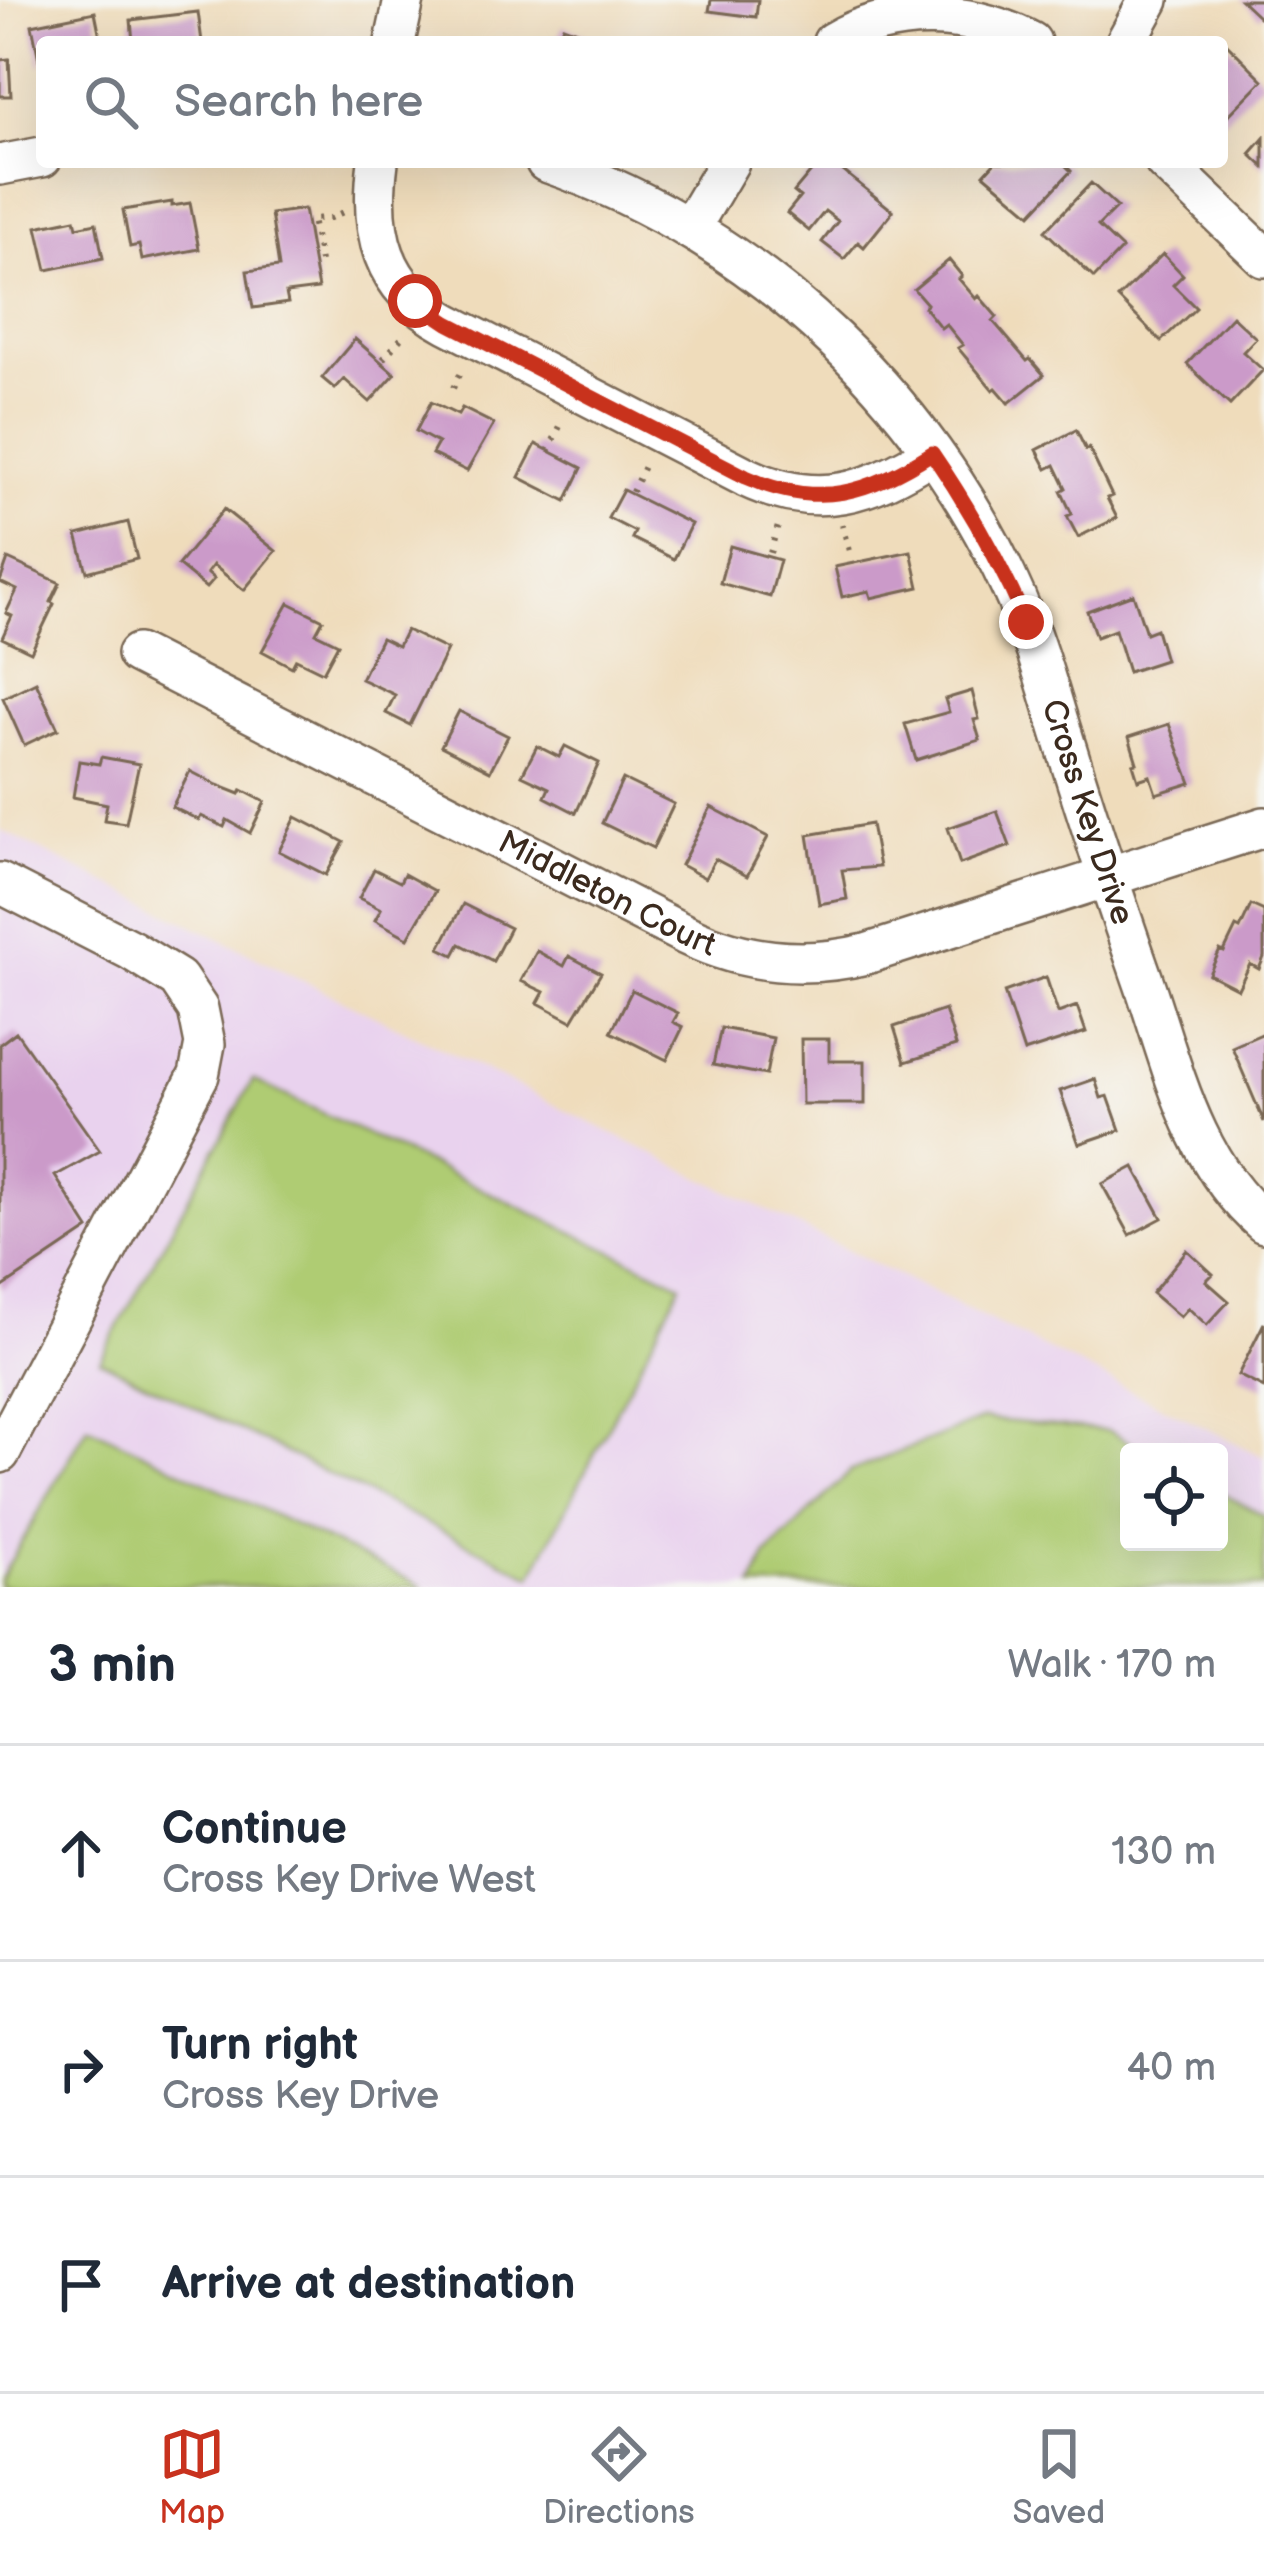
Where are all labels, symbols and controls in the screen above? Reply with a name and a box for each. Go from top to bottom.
search box [36,36,1228,168]
icon: search [78,69,144,135]
text: Search here [174,75,423,130]
route start [388,274,442,328]
route end [999,595,1053,649]
street label: Cross Key Drive [1033,695,1142,930]
street label: Middleton Court [492,822,721,966]
map controls [1120,1443,1228,1551]
button: locate [1120,1443,1228,1551]
text: 3 min [48,1635,176,1696]
text: Walk · 170 m [1007,1642,1216,1689]
text: Continue [162,1802,347,1857]
icon: ahead [48,1820,114,1886]
text: 130 m [1111,1829,1216,1876]
text: Cross Key Drive West [162,1857,536,1904]
text: Turn right [162,2018,358,2073]
icon: right [48,2036,114,2102]
text: 40 m [1126,2045,1216,2092]
text: Cross Key Drive [162,2073,439,2120]
icon: arrive [48,2252,114,2318]
text: Arrive at destination [162,2257,575,2312]
tab: Map [159,2421,225,2533]
tab: Directions [543,2421,695,2533]
tab: Saved [1012,2421,1105,2533]

